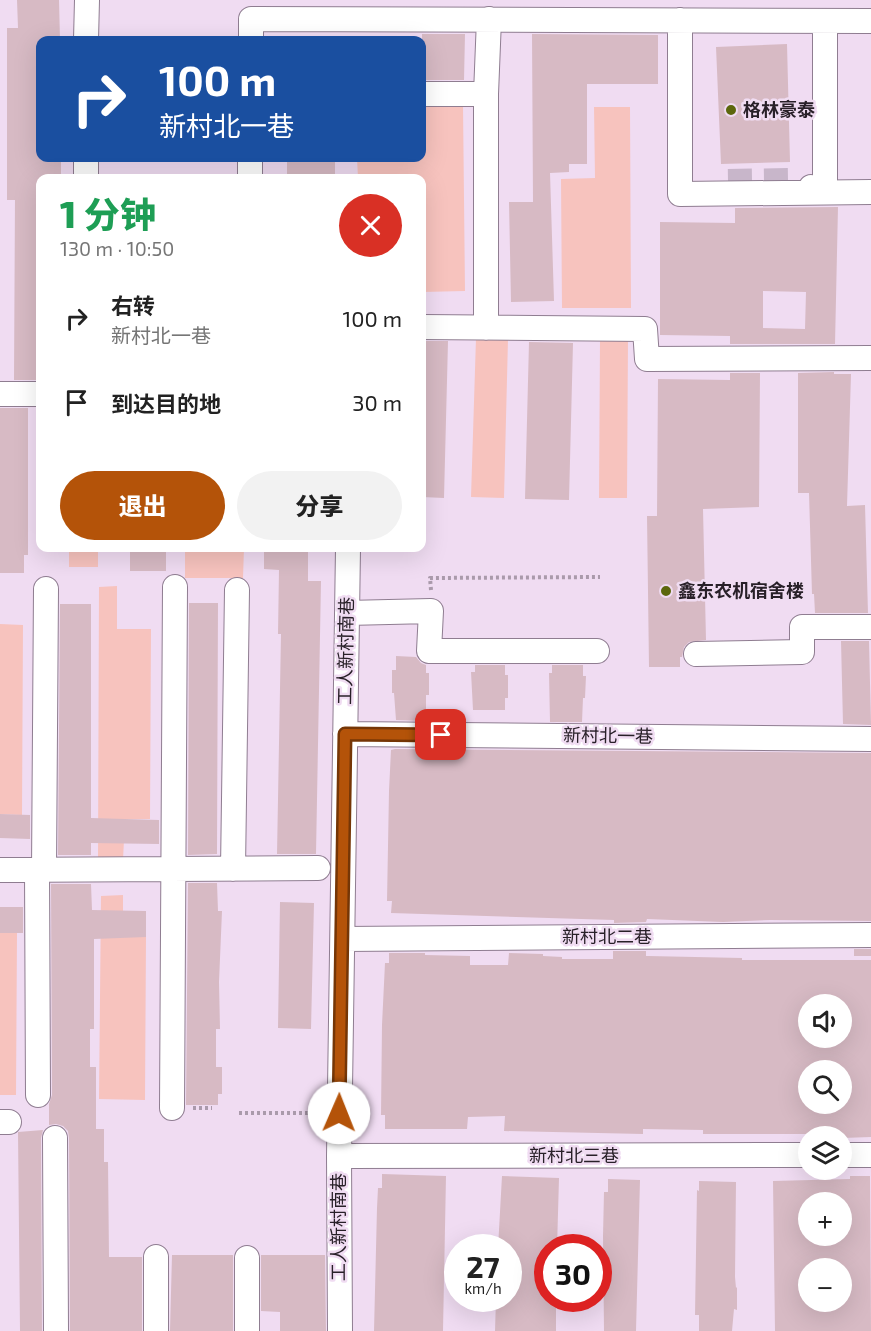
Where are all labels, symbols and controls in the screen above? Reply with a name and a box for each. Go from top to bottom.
text: 100 m [159,54,276,104]
icon: right [60,60,138,138]
place label: 格林豪泰 [743,98,815,120]
marker: 格林豪泰 [724,103,738,117]
text: 新村北一巷 [159,109,294,141]
text: 1 分钟 [60,192,156,235]
button: close [339,194,402,257]
text: 130 m · 10:50 [60,236,174,260]
text: 右转 [111,292,155,318]
icon: right [60,302,93,335]
text: 100 m [343,305,402,331]
text: 新村北一巷 [111,323,211,347]
icon: arrive [60,386,93,419]
text: 30 m [352,389,402,415]
text: 到达目的地 [111,390,221,416]
button: 退出 [60,471,225,540]
button: 分享 [237,471,402,540]
place label: 鑫东农机宿舍楼 [678,579,804,601]
marker: 鑫东农机宿舍楼 [659,584,673,598]
street label: 工人新村南巷 [333,597,357,705]
pin [415,709,466,760]
icon: arrive [424,718,457,751]
street label: 新村北一巷 [563,723,653,747]
street label: 新村北二巷 [562,925,652,947]
map controls [798,994,852,1312]
button: sound [798,994,852,1048]
button: search [798,1060,852,1114]
position arrow [307,1081,371,1145]
button: layers [798,1126,852,1180]
street label: 新村北三巷 [529,1144,619,1166]
street label: 工人新村南巷 [327,1173,349,1281]
button: + [798,1192,852,1246]
speed limit sign: 30 [534,1234,612,1312]
text: 27 [466,1248,500,1284]
button: − [798,1258,852,1312]
text: km/h [464,1279,502,1297]

